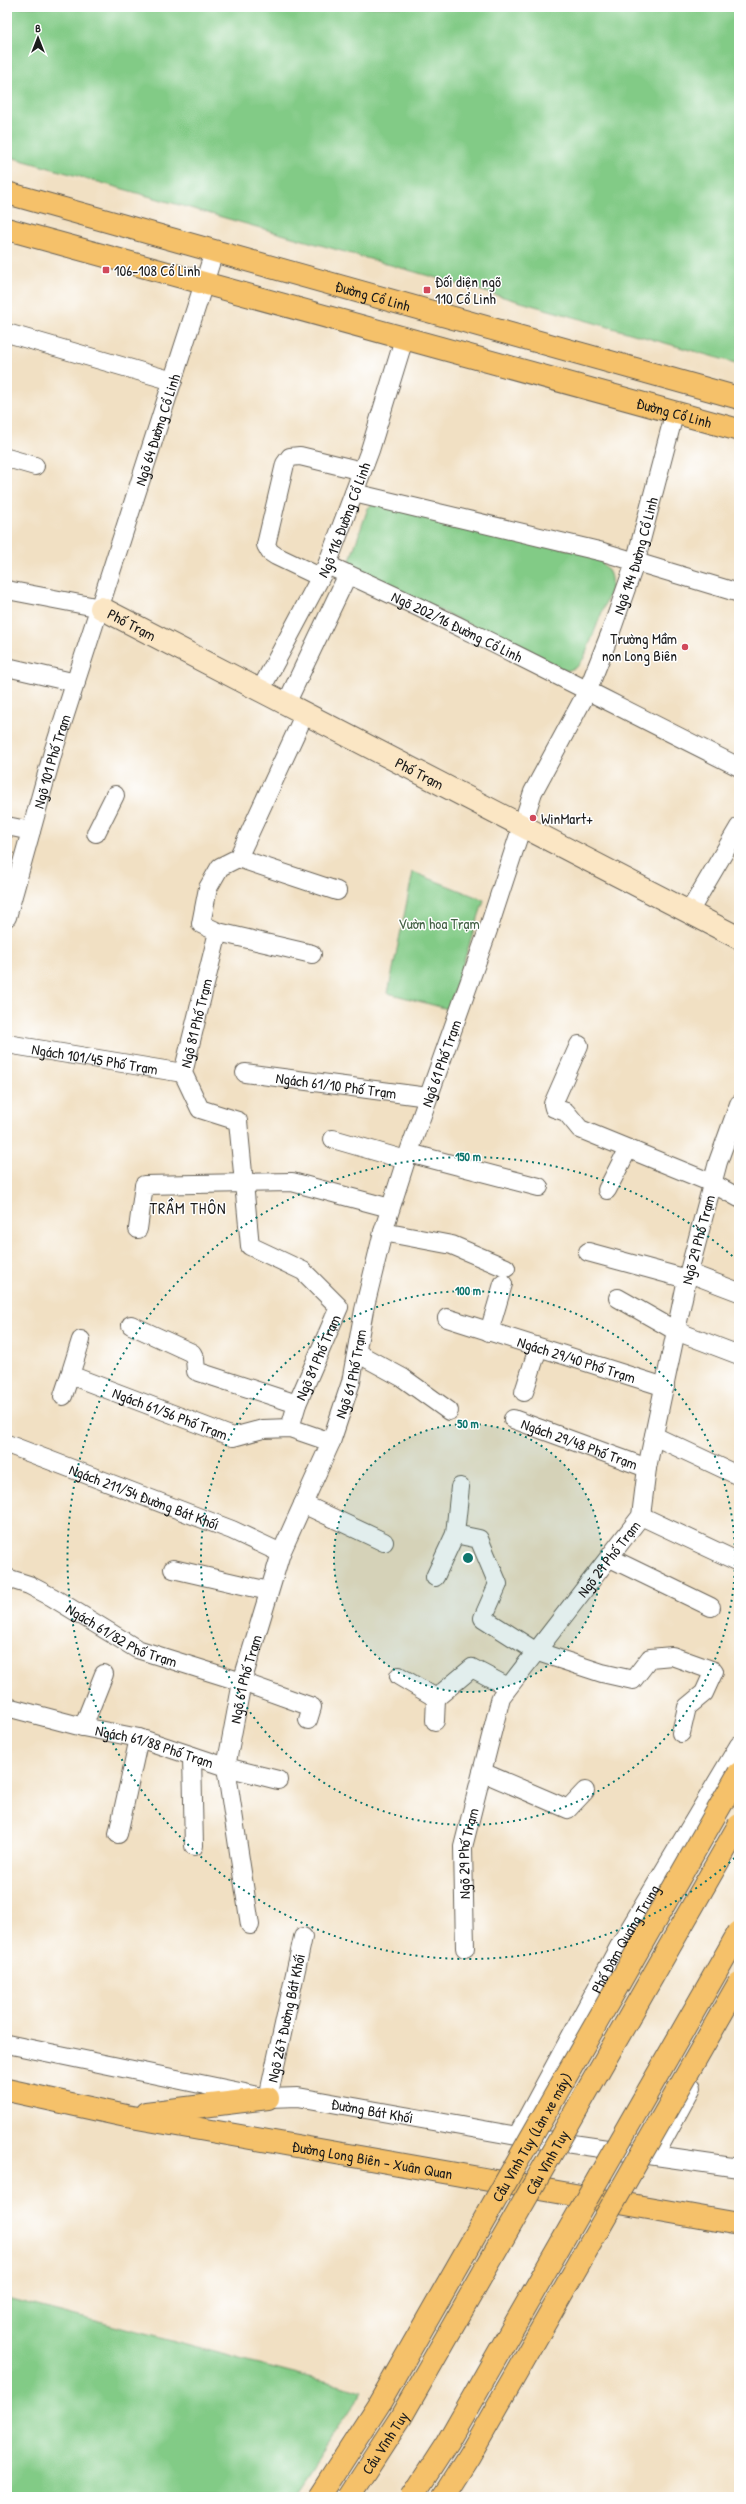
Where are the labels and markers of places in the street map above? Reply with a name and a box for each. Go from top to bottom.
place label: 106-108 Cổ Linh [114,260,200,281]
marker: 106-108 Cổ Linh [101,265,111,275]
place label: Đối diện ngõ 110 Cổ Linh [435,271,501,309]
marker: Đối diện ngõ 110 Cổ Linh [422,285,432,295]
place label: Trường Mầm non Long Biên [602,628,677,666]
marker: Trường Mầm non Long Biên [680,642,690,652]
place label: WinMart+ [541,808,593,829]
marker: WinMart+ [528,813,538,823]
centre of rings [461,1551,475,1565]

